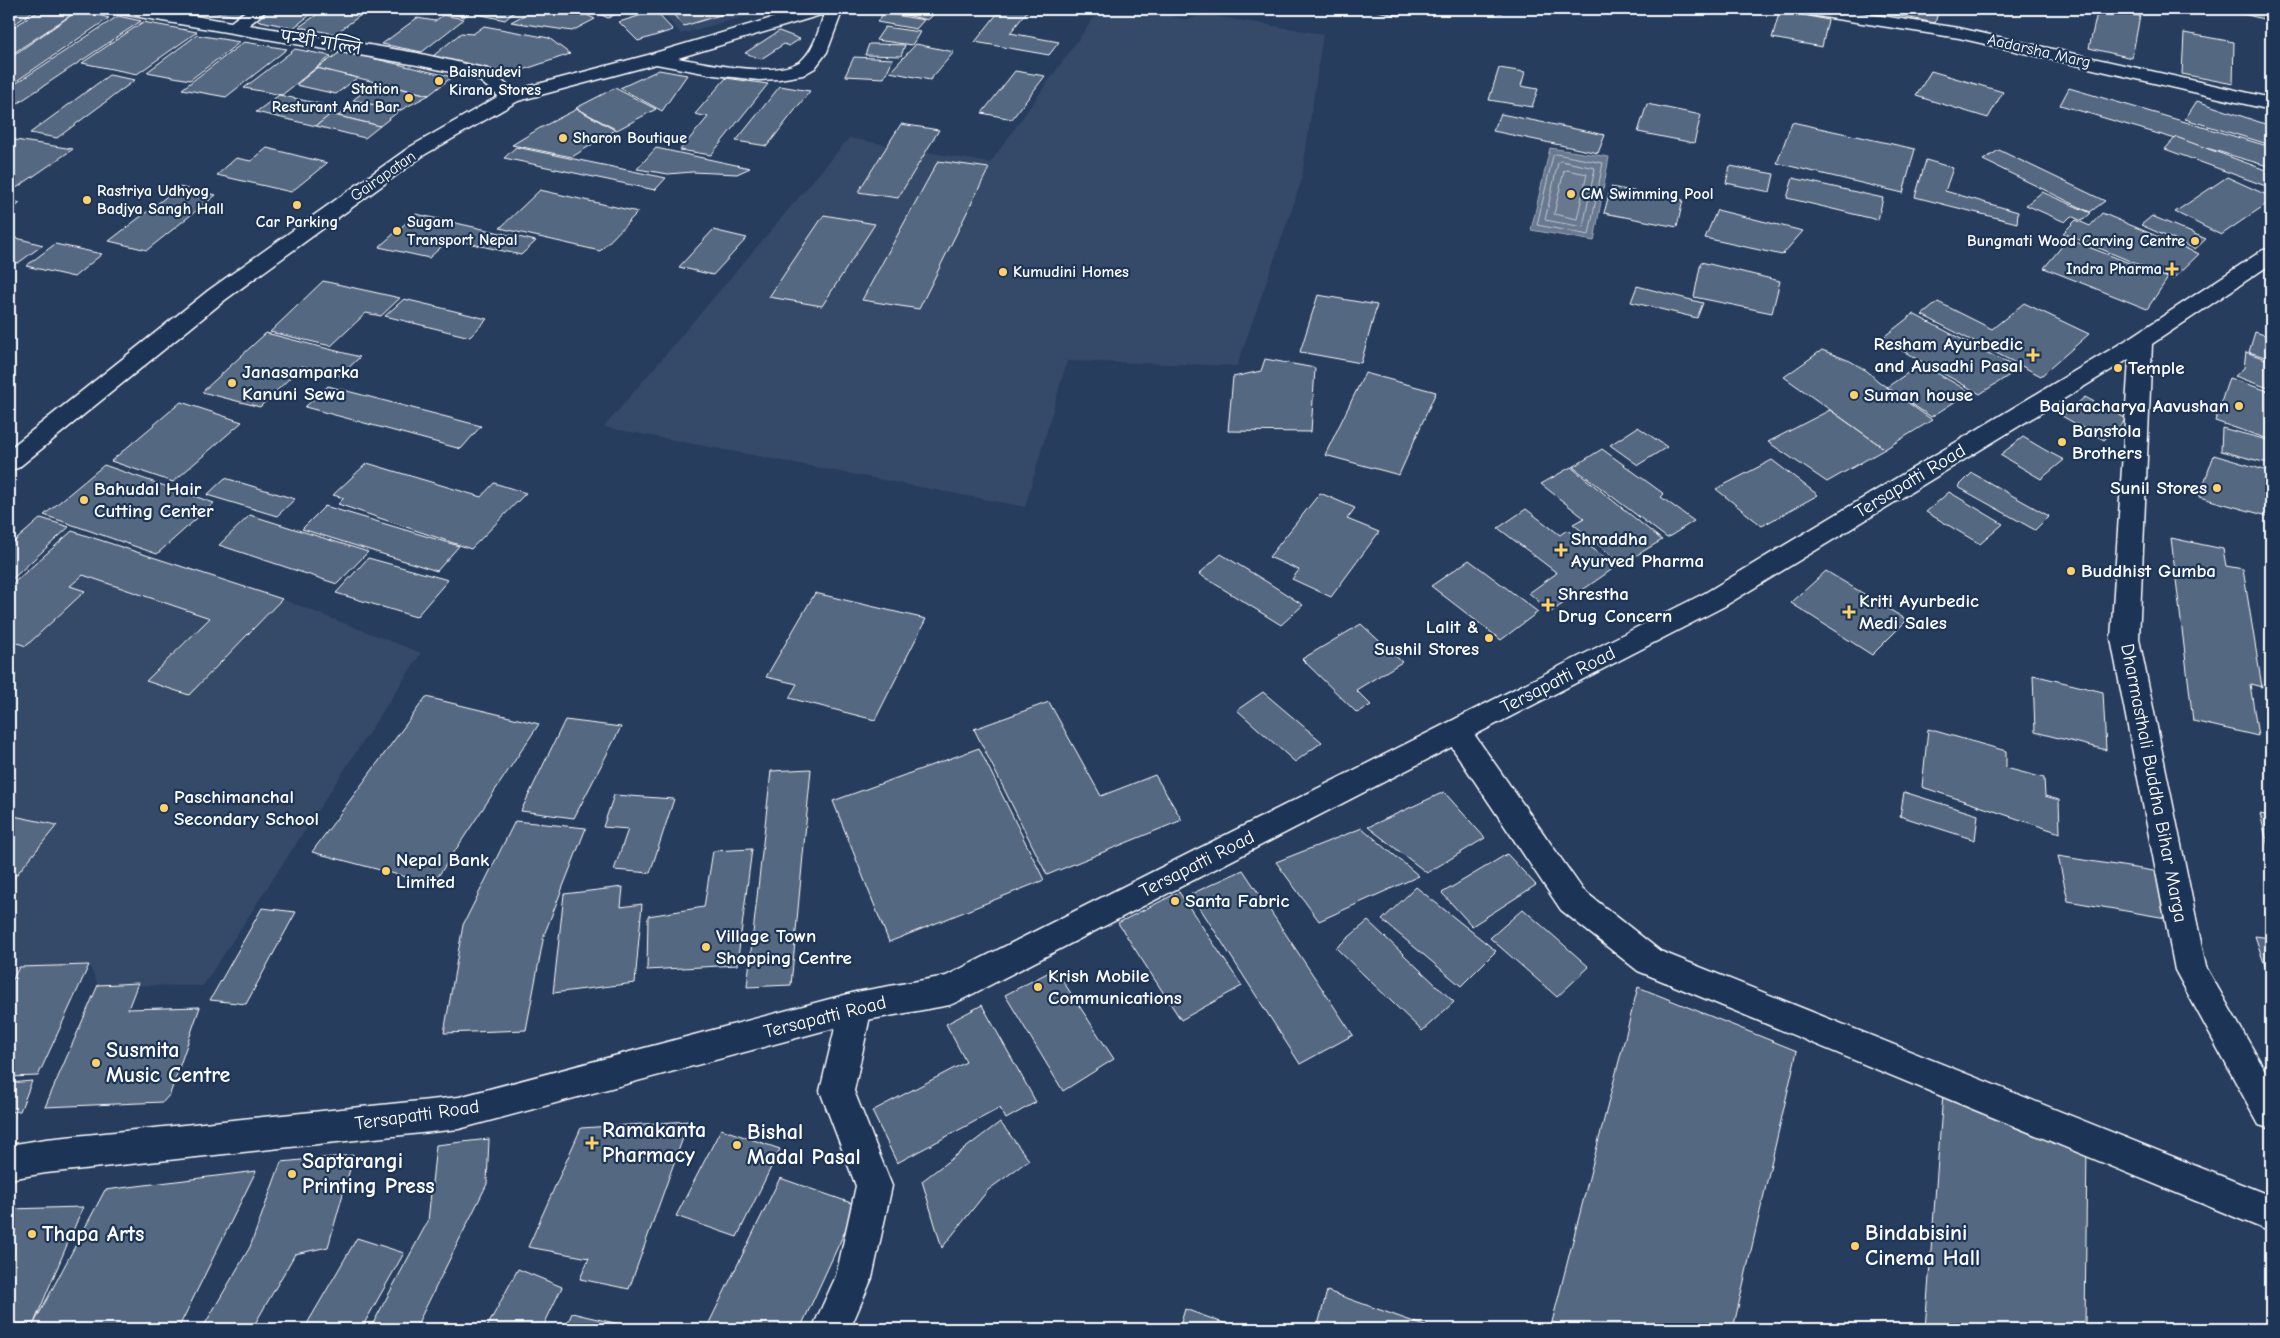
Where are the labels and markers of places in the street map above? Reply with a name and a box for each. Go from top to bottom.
place label: Baisnudevi Kirana Stores [449,63,541,99]
marker: Baisnudevi Kirana Stores [433,75,445,87]
place label: Station Resturant And Bar [272,80,400,116]
marker: Station Resturant And Bar [403,92,415,104]
place label: Sharon Boutique [573,129,687,147]
marker: Sharon Boutique [557,132,569,144]
place label: Rastriya Udhyog Badjya Sangh Hall [97,182,224,218]
place label: CM Swimming Pool [1581,185,1713,203]
marker: CM Swimming Pool [1565,188,1577,200]
marker: Rastriya Udhyog Badjya Sangh Hall [81,194,93,206]
marker: Car Parking [291,199,303,211]
place label: Car Parking [256,213,338,231]
place label: Sugam Transport Nepal [407,213,518,249]
marker: Sugam Transport Nepal [391,225,403,237]
place label: Bungmati Wood Carving Centre [1967,232,2185,250]
marker: Bungmati Wood Carving Centre [2189,235,2201,247]
place label: Indra Pharma [2066,260,2162,278]
place label: Kumudini Homes [1013,263,1129,281]
marker: Indra Pharma [2166,263,2178,275]
marker: Kumudini Homes [997,266,1009,278]
place label: Resham Ayurbedic and Ausadhi Pasal [1873,333,2023,377]
marker: Resham Ayurbedic and Ausadhi Pasal [2027,349,2039,361]
place label: Temple [2128,357,2185,379]
place label: Janasamparka Kanuni Sewa [242,361,359,405]
marker: Temple [2112,362,2124,374]
marker: Janasamparka Kanuni Sewa [226,377,238,389]
place label: Suman house [1864,384,1973,406]
marker: Suman house [1848,389,1860,401]
place label: Bajaracharya Aavushan [2039,395,2229,417]
marker: Bajaracharya Aavushan [2233,400,2245,412]
place label: Banstola Brothers [2072,420,2142,464]
marker: Banstola Brothers [2056,436,2068,448]
place label: Sunil Stores [2110,477,2207,499]
place label: Bahudal Hair Cutting Center [94,478,214,522]
marker: Sunil Stores [2211,482,2223,494]
marker: Bahudal Hair Cutting Center [78,494,90,506]
place label: Shraddha Ayurved Pharma [1571,528,1704,572]
marker: Shraddha Ayurved Pharma [1555,544,1567,556]
place label: Buddhist Gumba [2081,560,2216,582]
marker: Buddhist Gumba [2065,565,2077,577]
place label: Shrestha Drug Concern [1558,583,1672,627]
place label: Kriti Ayurbedic Medi Sales [1859,590,1979,634]
marker: Shrestha Drug Concern [1542,599,1554,611]
marker: Kriti Ayurbedic Medi Sales [1843,606,1855,618]
place label: Lalit & Sushil Stores [1374,616,1479,660]
marker: Lalit & Sushil Stores [1483,632,1495,644]
place label: Paschimanchal Secondary School [174,786,319,830]
marker: Paschimanchal Secondary School [158,802,170,814]
place label: Nepal Bank Limited [396,849,490,893]
marker: Nepal Bank Limited [380,865,392,877]
place label: Santa Fabric [1185,890,1289,912]
marker: Santa Fabric [1169,895,1181,907]
place label: Village Town Shopping Centre [716,925,852,969]
marker: Village Town Shopping Centre [700,941,712,953]
place label: Krish Mobile Communications [1048,965,1182,1009]
marker: Krish Mobile Communications [1032,981,1044,993]
place label: Susmita Music Centre [106,1037,230,1088]
marker: Susmita Music Centre [90,1057,102,1069]
place label: Ramakanta Pharmacy [602,1117,706,1168]
place label: Bishal Madal Pasal [747,1119,861,1170]
marker: Ramakanta Pharmacy [586,1137,598,1149]
marker: Bishal Madal Pasal [731,1139,743,1151]
place label: Saptarangi Printing Press [302,1148,435,1199]
marker: Saptarangi Printing Press [286,1168,298,1180]
place label: Bindabisini Cinema Hall [1865,1220,1980,1271]
place label: Thapa Arts [42,1221,144,1247]
marker: Thapa Arts [26,1228,38,1240]
marker: Bindabisini Cinema Hall [1849,1240,1861,1252]

